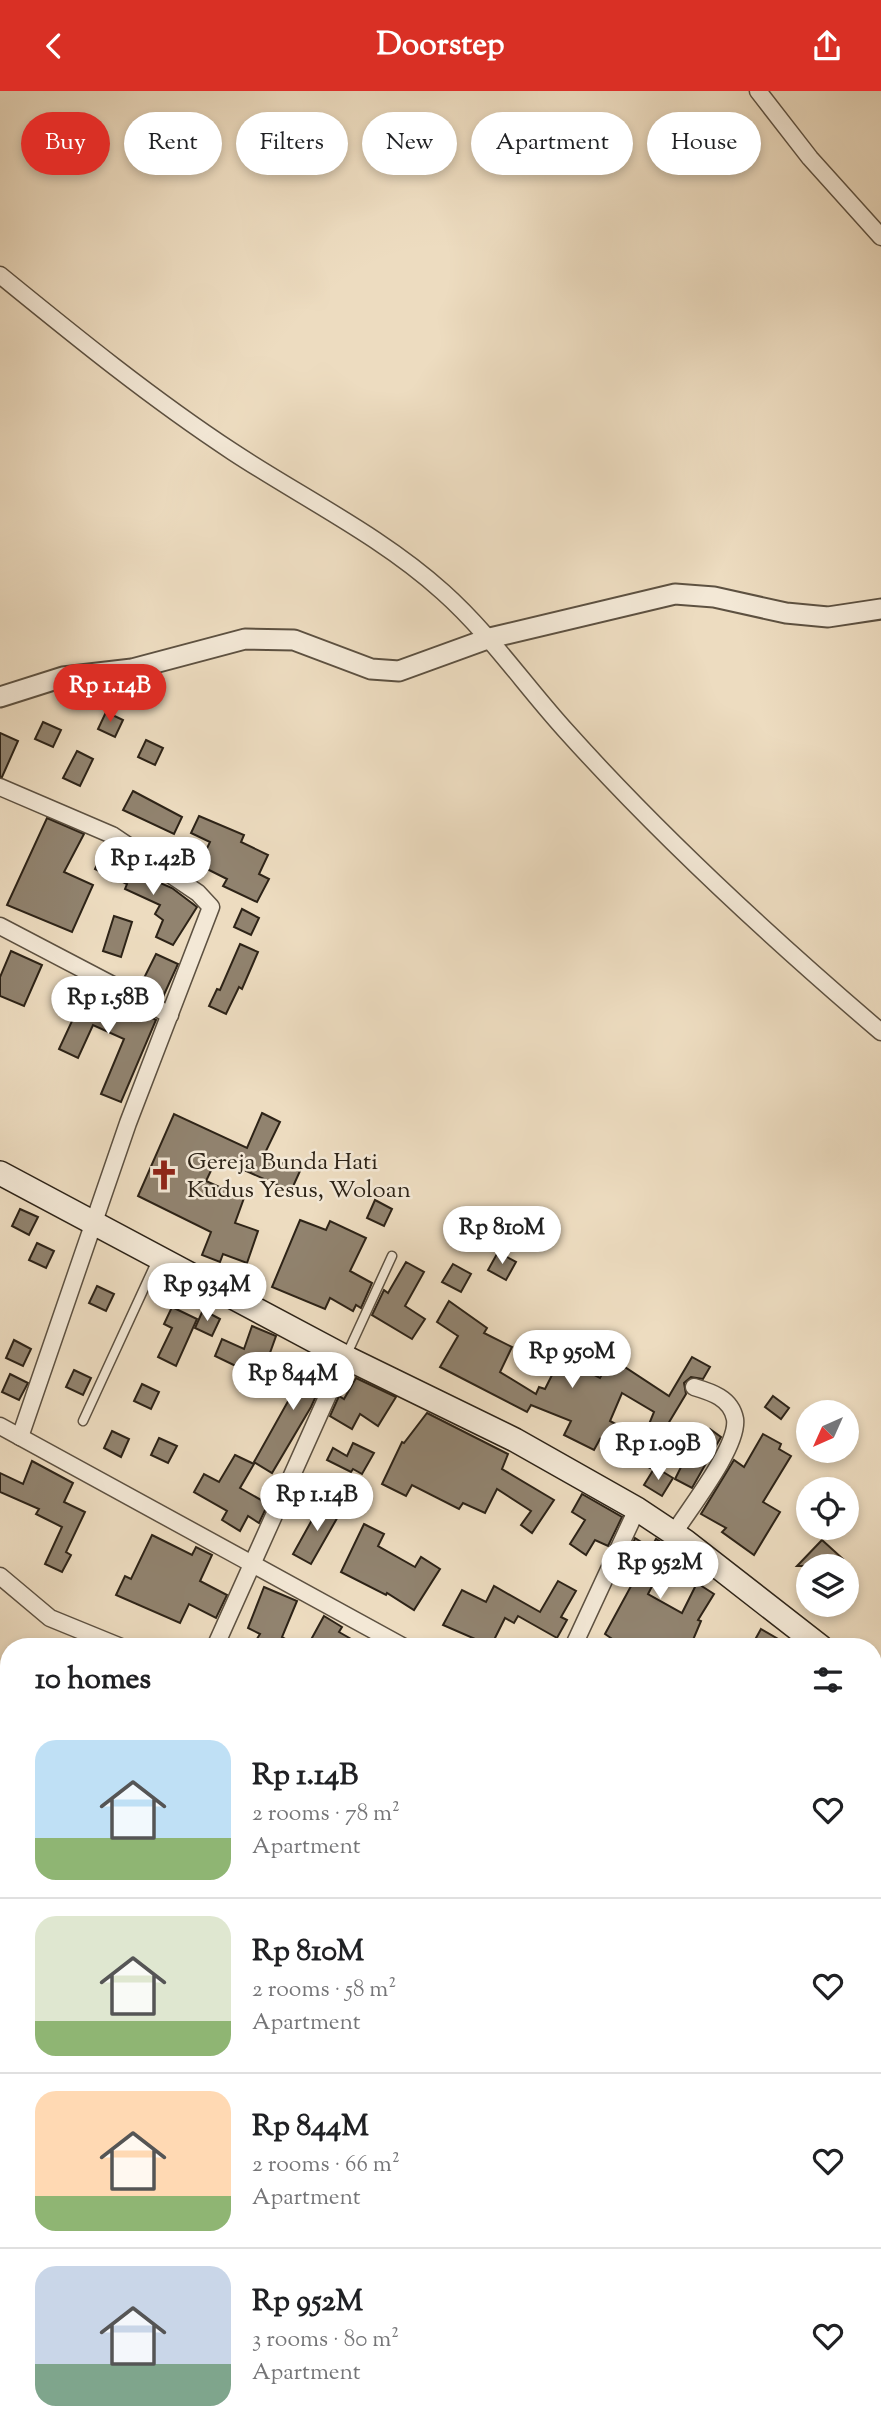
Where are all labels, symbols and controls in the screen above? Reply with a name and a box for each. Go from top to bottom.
text: Doorstep [376,23,505,69]
icon: back [35,27,73,65]
icon: share [808,27,846,65]
chip: Buy [21,112,110,175]
chip: Rent [124,112,222,175]
chip: Filters [236,112,348,175]
chip: New [362,112,457,175]
chip: Apartment [471,112,633,175]
chip: House [647,112,761,175]
pin: Rp 1.14B [38,665,182,724]
text: Rp 1.14B [69,670,151,703]
pin: Rp 1.42B [81,837,225,897]
text: Rp 1.42B [111,843,195,876]
pin: Rp 1.58B [36,977,180,1036]
text: Rp 1.58B [67,982,149,1015]
place label: Gereja Bunda Hati Kudus Yesus, Woloan [187,1146,411,1208]
church icon: Gereja Bunda Hati Kudus Yesus, Woloan [147,1158,181,1192]
pin: Rp 810M [437,1207,567,1266]
text: Rp 810M [459,1212,545,1245]
pin: Rp 934M [142,1263,272,1323]
text: Rp 934M [163,1269,251,1302]
pin: Rp 950M [507,1331,637,1390]
text: Rp 950M [529,1336,615,1369]
pin: Rp 844M [228,1353,358,1412]
text: Rp 844M [248,1358,338,1391]
north arrow [796,1400,859,1463]
map controls [796,1400,859,1617]
pin: Rp 1.09B [586,1423,730,1482]
text: Rp 1.09B [616,1428,700,1461]
pin: Rp 1.14B [245,1473,389,1533]
button: locate [796,1477,859,1540]
text: Rp 1.14B [276,1479,358,1512]
pin: Rp 952M [595,1541,725,1601]
text: Rp 952M [617,1547,703,1580]
button: layers [796,1554,859,1617]
text: 10 homes [35,1659,151,1702]
icon: filters [809,1661,847,1699]
text: Rp 1.14B [252,1755,358,1798]
icon: home [91,1768,175,1852]
icon: heart [809,1791,847,1829]
text: 2 rooms · 78 m² [252,1798,400,1831]
text: Apartment [252,1831,361,1864]
text: Rp 810M [252,1931,364,1974]
icon: home [91,1944,175,2028]
icon: heart [809,1967,847,2005]
text: 2 rooms · 58 m² [252,1974,396,2007]
text: Apartment [252,2007,361,2040]
text: Rp 844M [252,2106,369,2149]
icon: home [91,2119,175,2203]
icon: heart [809,2142,847,2180]
text: 2 rooms · 66 m² [252,2149,400,2182]
text: Apartment [252,2182,361,2215]
text: Rp 952M [252,2281,363,2324]
icon: home [91,2294,175,2378]
icon: heart [809,2317,847,2355]
text: 3 rooms · 80 m² [252,2324,399,2357]
text: Apartment [252,2357,361,2390]

